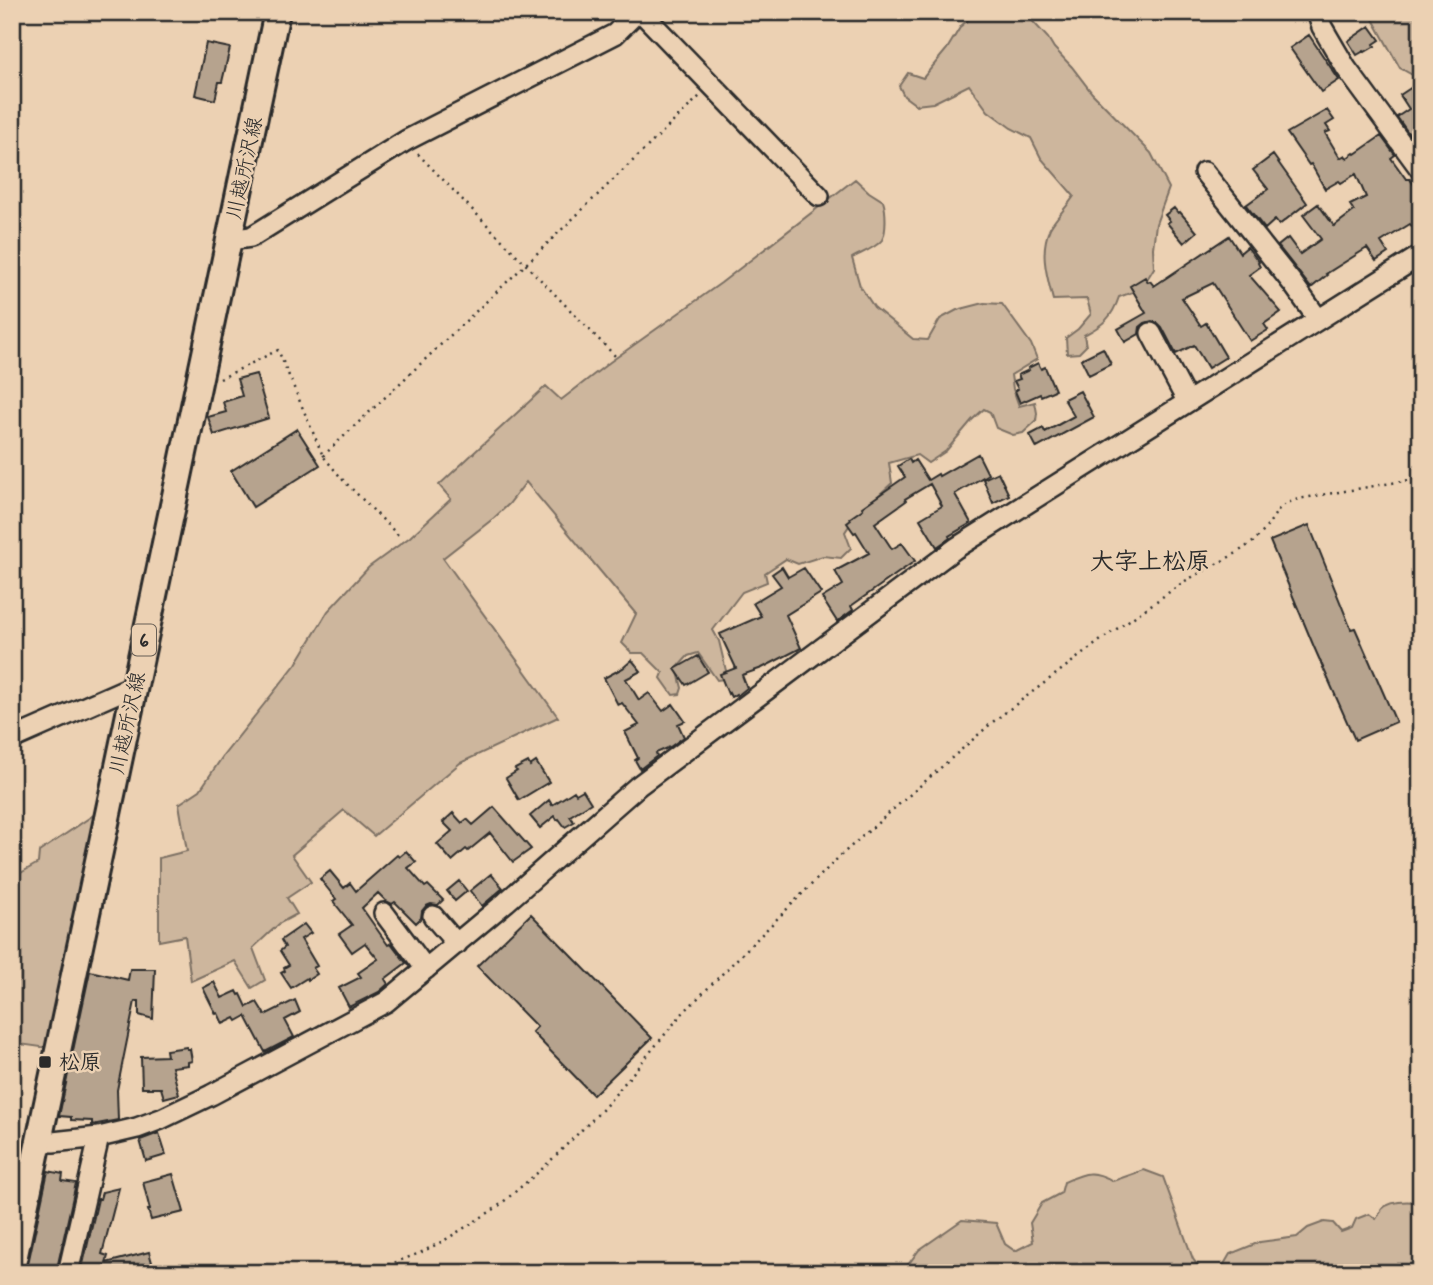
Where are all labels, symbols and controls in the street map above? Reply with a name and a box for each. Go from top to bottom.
street label: 川越所沢線 [220,114,270,222]
district label: 大字上松原 [1090,547,1210,578]
road number: 6 [132,624,156,656]
street label: 川越所沢線 [103,669,153,777]
place label: 松原 [59,1049,101,1077]
marker: 松原 [37,1054,53,1070]

